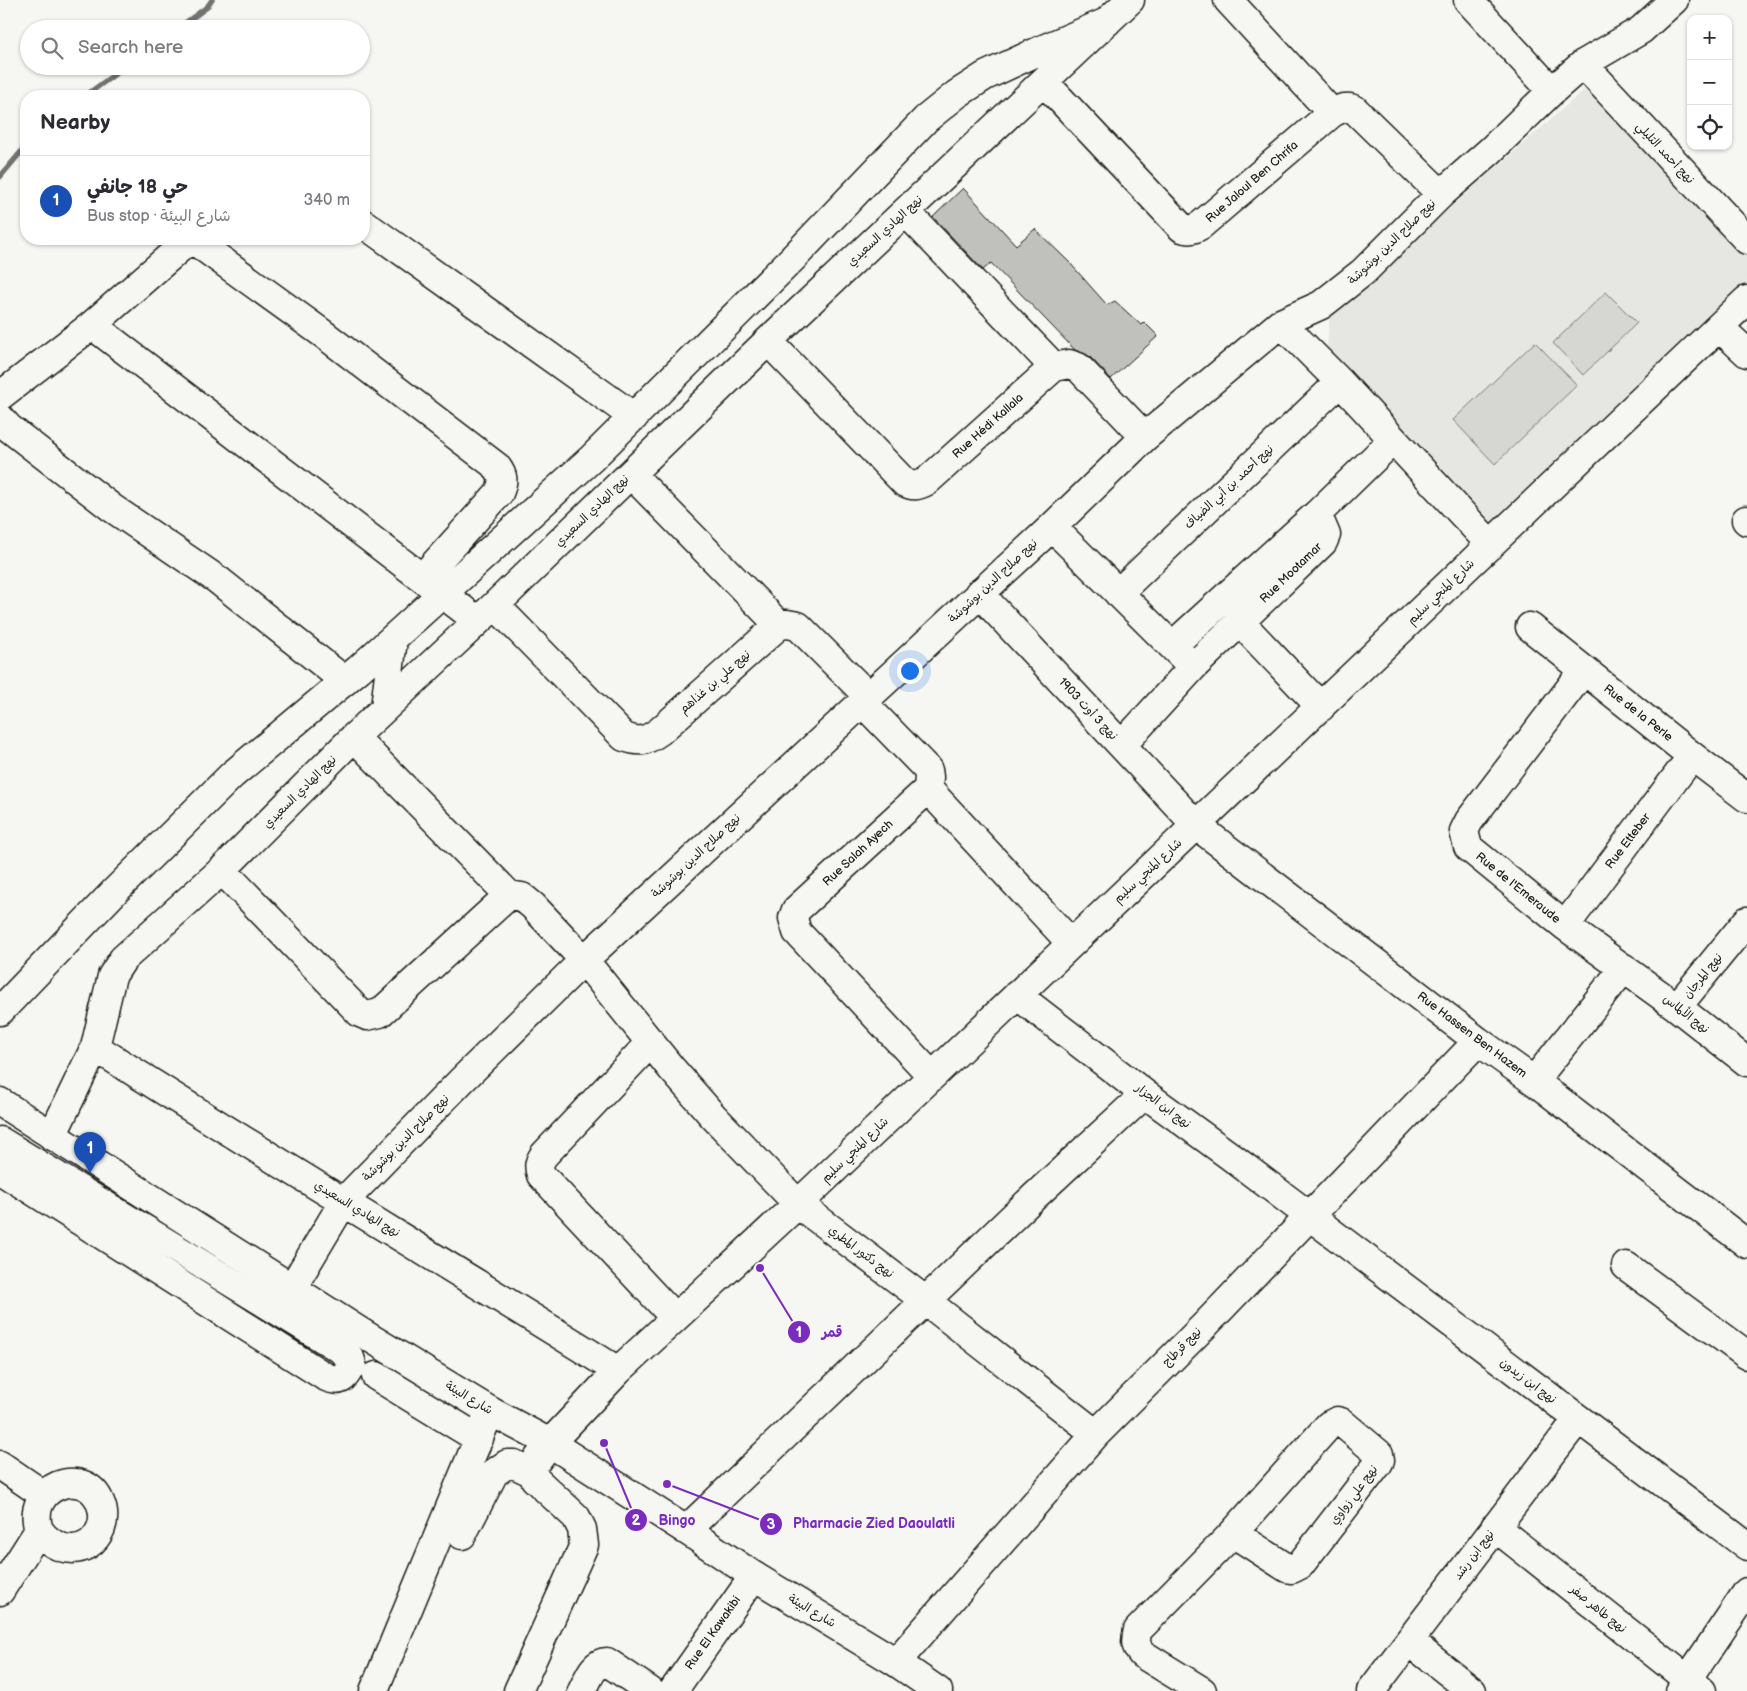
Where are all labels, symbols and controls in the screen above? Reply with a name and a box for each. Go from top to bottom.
map controls [1687,15,1732,150]
button: + [1687,15,1732,60]
search box [20,20,370,75]
icon: search [38,34,66,62]
text: Search here [78,36,183,59]
button: − [1687,60,1732,105]
button: locate [1687,105,1732,150]
text: Nearby [40,110,110,135]
street label: نهج أحمد التليلي [1630,119,1697,189]
street label: Rue Jaloul Ben Chrifa [1203,138,1301,226]
text: حي 18 جانفي [87,176,188,199]
text: 1 [53,191,59,210]
text: 340 m [303,191,350,210]
street label: نهج الهادي السعيدي [844,192,926,270]
street label: نهج صلاح الدين بوشوشة [1345,196,1440,289]
text: Bus stop · شارع البيئة [87,207,231,226]
street label: Rue Hédi Kallala [949,390,1027,462]
street label: نهج أحمد بن أبي الضياف [1181,442,1279,534]
street label: نهج الهادي السعيدي [552,472,633,551]
street label: نهج صلاح الدين بوشوشة [945,536,1041,627]
street label: Rue Mootamar [1257,539,1326,606]
street label: شارع المنجي سليم [1404,556,1480,630]
street label: نهج علي بن غذاهم [676,647,756,719]
your location [897,658,923,684]
street label: نهج 3 أوت 1903 [1054,675,1121,744]
street label: Rue de la Perle [1600,681,1676,745]
street label: نهج الهادي السعيدي [260,752,340,832]
street label: Rue Etteber [1602,810,1654,872]
street label: نهج صلاح الدين بوشوشة [648,811,744,902]
street label: Rue Salah Ayech [820,816,897,889]
street label: شارع المنجي سليم [1111,836,1187,909]
street label: Rue de l'Emeraude [1473,849,1563,927]
street label: نهج المرجان [1680,950,1727,1002]
street label: Rue Hassen Ben Hazem [1414,989,1530,1081]
street label: نهج الألماس [1659,990,1713,1038]
street label: نهج ابن الجزار [1131,1080,1194,1132]
street label: نهج صلاح الدين بوشوشة [360,1092,453,1185]
street label: شارع المنجي سليم [818,1114,894,1188]
pin: 1 [74,1132,106,1173]
street label: نهج الهادي السعيدي [311,1177,403,1241]
street label: نهج دكتور المطري [825,1223,897,1282]
callout: قمر [787,1317,853,1346]
text: 1 [796,1323,802,1342]
text: قمر [820,1324,842,1341]
street label: نهج قرطاج [1159,1324,1205,1370]
street label: نهج ابن زيدون [1496,1355,1559,1408]
street label: شارع البيئة [442,1378,495,1419]
street label: نهج علي زواوي [1327,1462,1384,1530]
callout: Bingo [624,1506,706,1535]
callout: Pharmacie Zied Daoulatli [758,1509,965,1538]
text: 2 [632,1511,641,1530]
text: Bingo [658,1512,696,1529]
text: 3 [767,1515,776,1534]
text: Pharmacie Zied Daoulatli [793,1515,955,1532]
street label: نهج ابن رشد [1450,1527,1498,1584]
street label: نهج طاهر صفر [1565,1581,1629,1637]
street label: شارع البيئة [785,1591,838,1632]
street label: Rue El Kawakibi [682,1593,744,1673]

